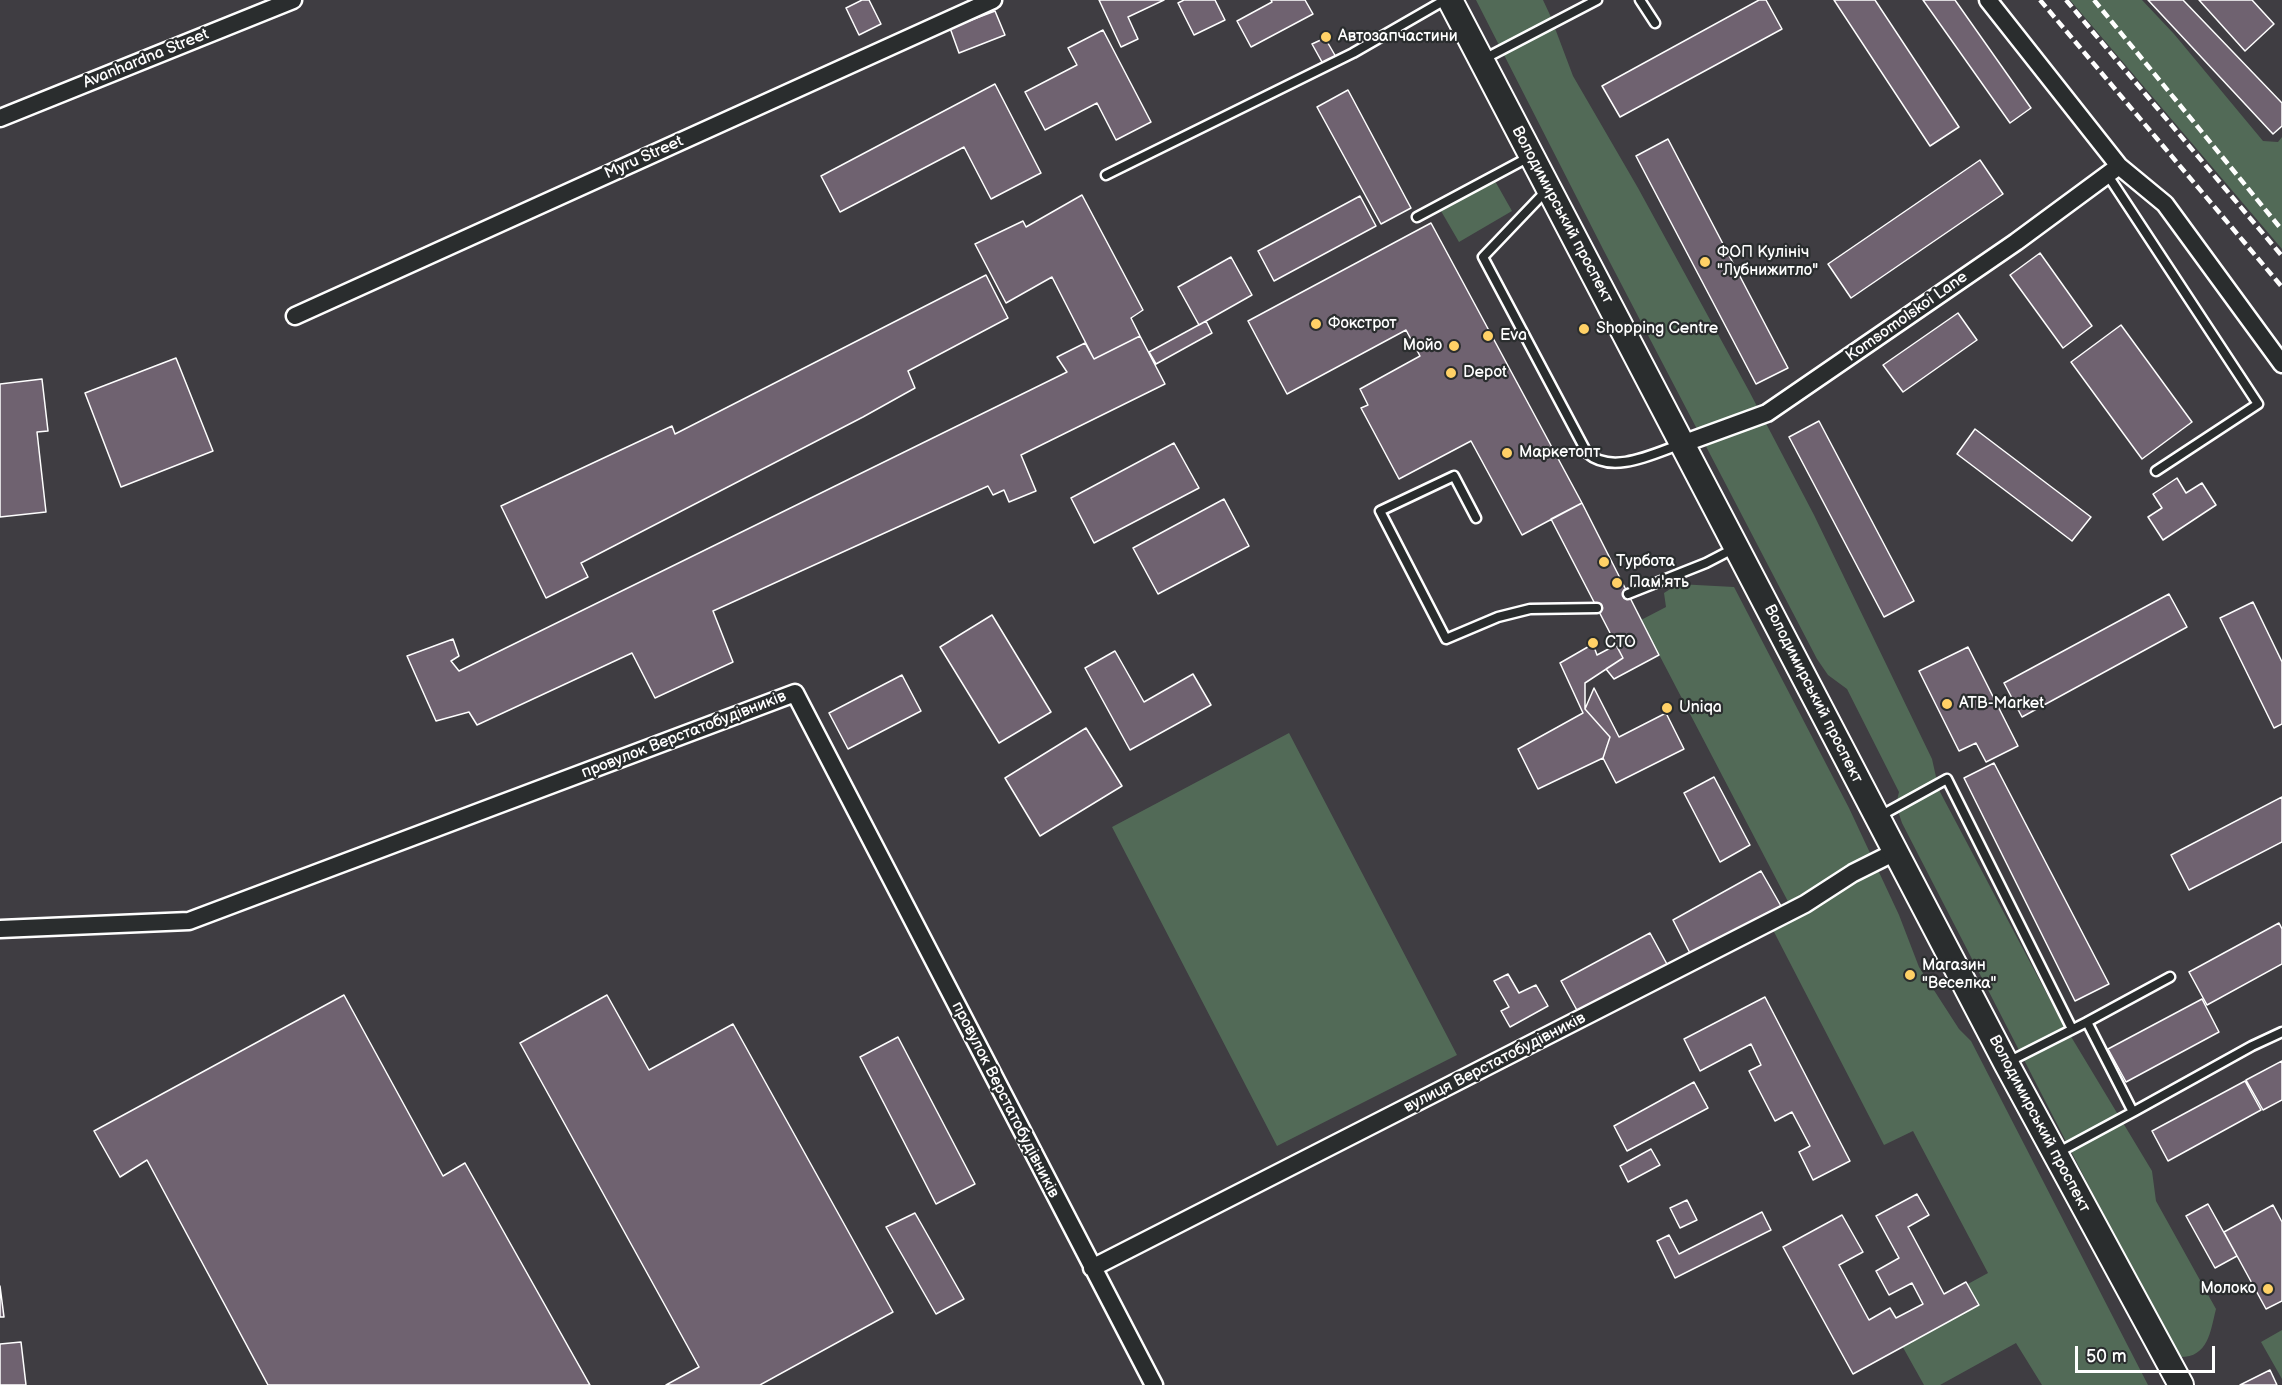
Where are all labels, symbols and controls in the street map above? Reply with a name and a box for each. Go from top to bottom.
street label: Avanhardna Street [80,25,212,93]
place label: Автозапчастини [1338,27,1458,47]
marker: Автозапчастини [1319,30,1333,44]
street label: Володимирський проспект [1507,123,1617,307]
street label: Myru Street [602,132,686,184]
place label: ФОП Кулініч "Лубнижитло" [1717,243,1818,281]
marker: ФОП Кулініч "Лубнижитло" [1698,255,1712,269]
street label: Komsomolskoi Lane [1842,268,1972,366]
place label: Фокстрот [1328,314,1397,334]
marker: Фокстрот [1309,317,1323,331]
place label: Shopping Centre [1596,319,1718,339]
marker: Shopping Centre [1577,322,1591,336]
place label: Eva [1500,326,1527,346]
marker: Eva [1481,329,1495,343]
place label: Мойо [1403,336,1442,356]
marker: Мойо [1447,339,1461,353]
place label: Depot [1463,363,1507,383]
marker: Depot [1444,366,1458,380]
place label: Маркетопт [1519,443,1600,463]
marker: Маркетопт [1500,446,1514,460]
place label: Турбота [1616,552,1675,572]
marker: Турбота [1597,555,1611,569]
place label: Пам'ять [1629,573,1689,593]
marker: Пам'ять [1610,576,1624,590]
street label: Володимирський проспект [1760,602,1866,786]
place label: СТО [1605,633,1636,653]
marker: СТО [1586,636,1600,650]
street label: провулок Верстатобудівників [579,687,789,783]
place label: ATB-Market [1959,694,2044,714]
marker: ATB-Market [1940,697,1954,711]
place label: Uniqa [1679,698,1722,718]
marker: Uniqa [1660,701,1674,715]
place label: Магазин "Веселка" [1922,956,1997,994]
marker: Магазин "Веселка" [1903,968,1917,982]
street label: провулок Верстатобудівників [947,999,1063,1201]
street label: вулиця Верстатобудівників [1401,1009,1589,1117]
street label: Володимирський проспект [1984,1032,2094,1216]
place label: Молоко [2200,1279,2256,1299]
marker: Молоко [2261,1282,2275,1296]
scale bar [2078,1334,2218,1372]
text: 50 m [2086,1346,2127,1367]

